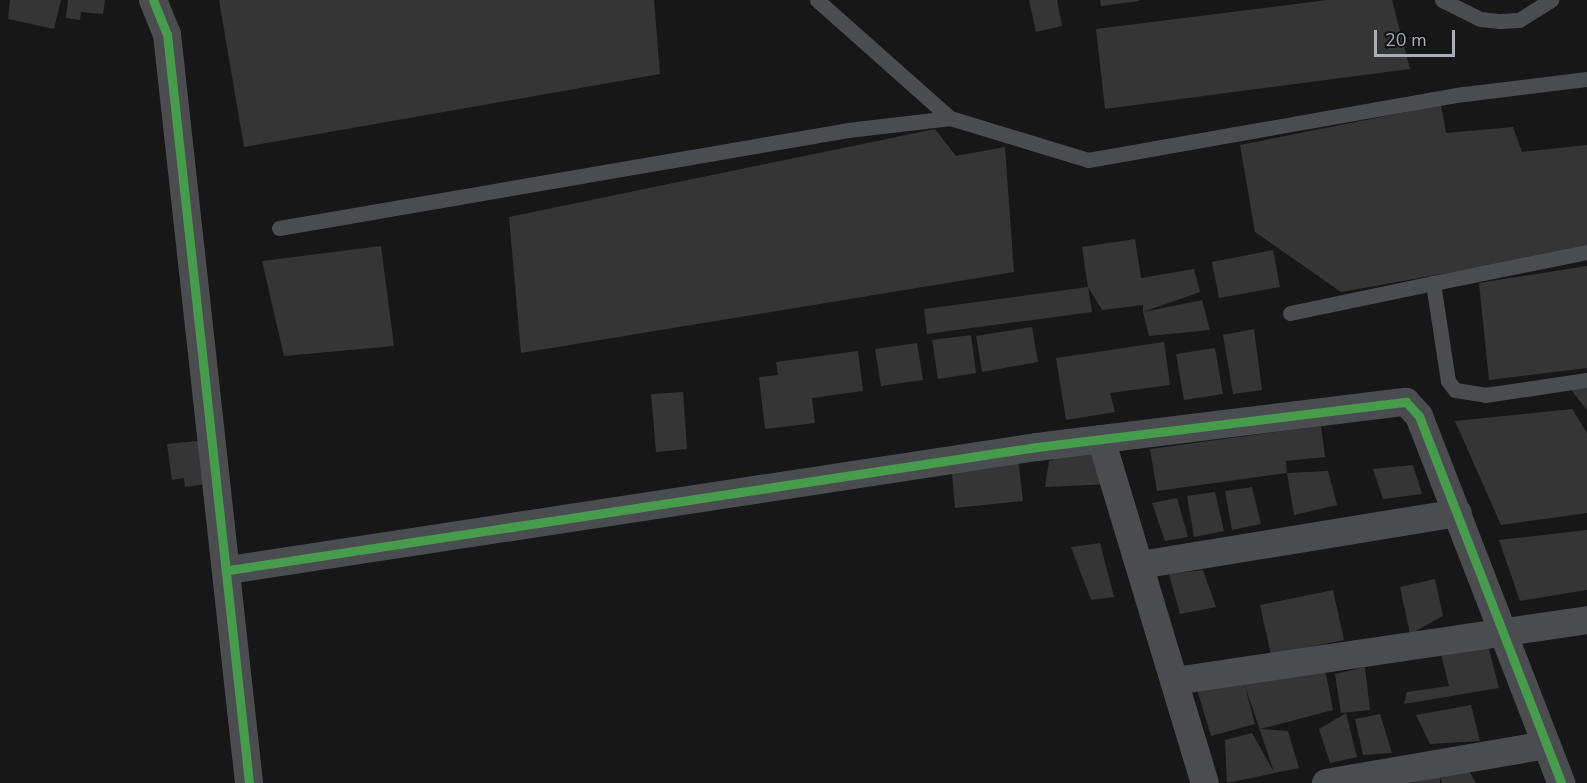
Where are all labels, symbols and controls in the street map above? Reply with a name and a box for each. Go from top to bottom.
scale bar [1377,18,1458,56]
text: 20 m [1385,28,1427,52]

